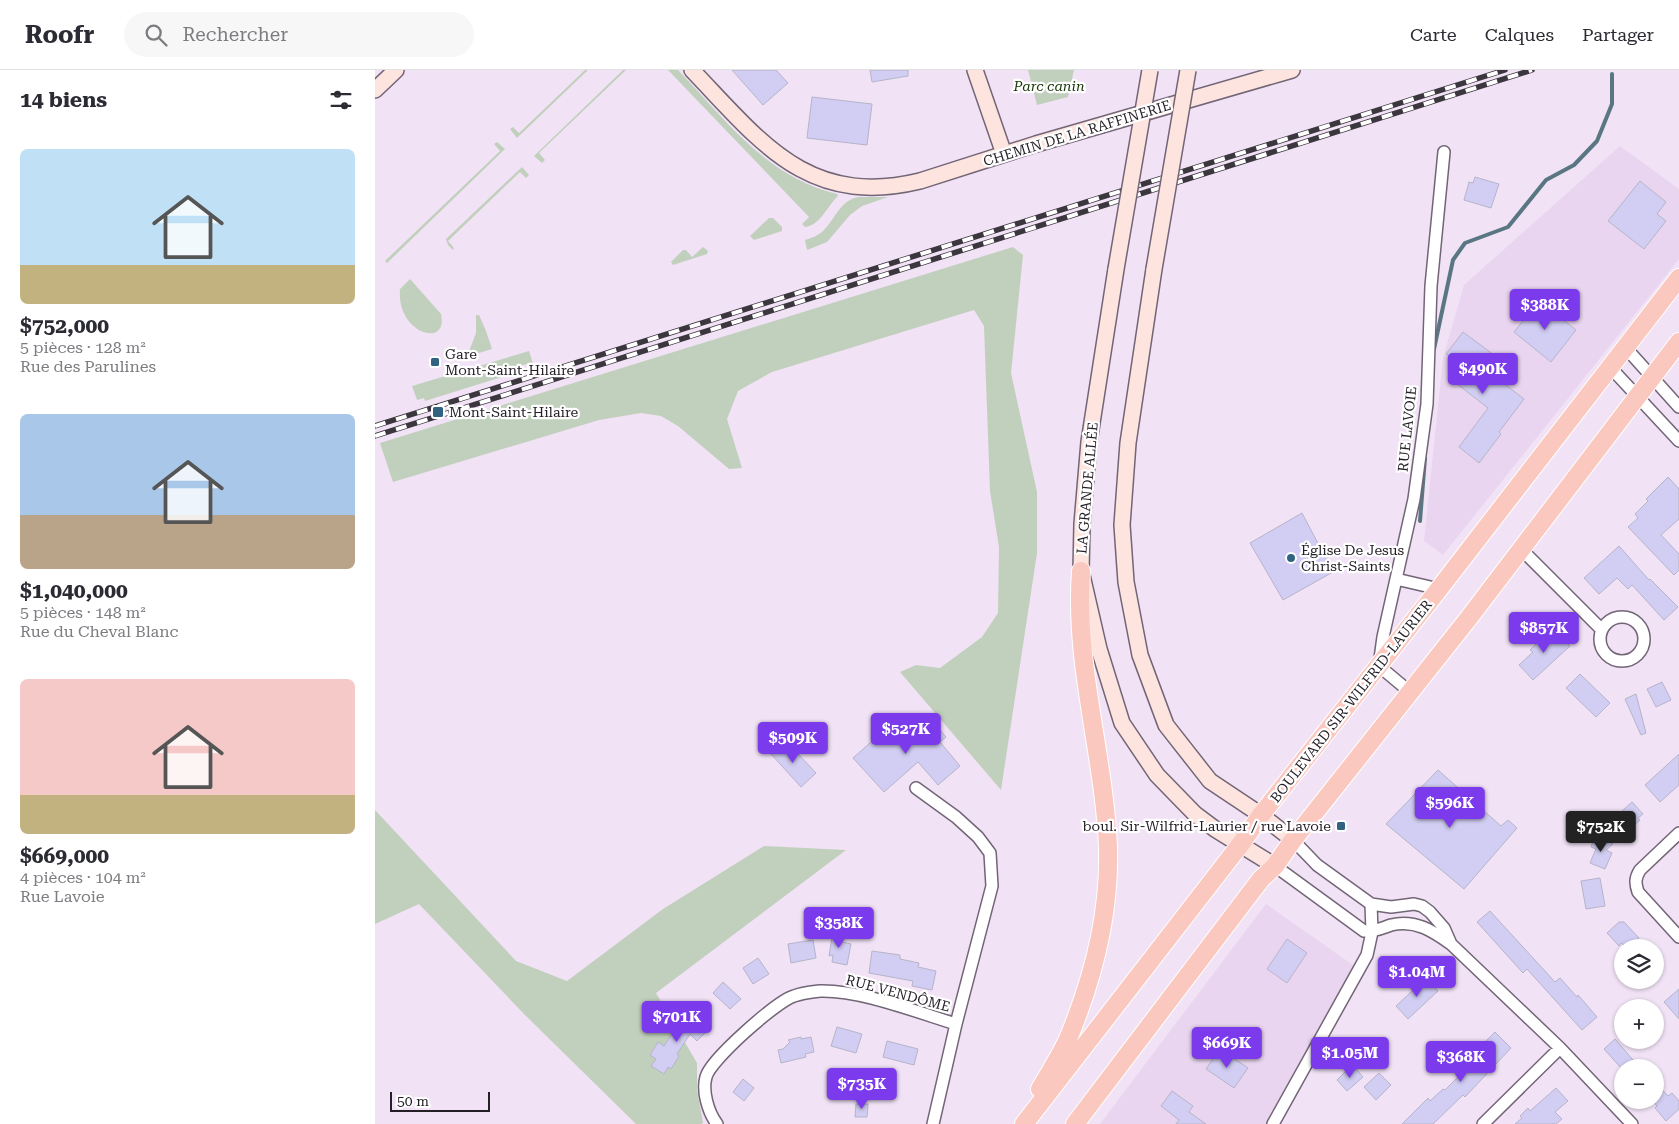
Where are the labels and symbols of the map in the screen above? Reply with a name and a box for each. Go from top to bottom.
park label: Parc canin [1012,78,1085,94]
street label: CHEMIN DE LA RAFFINERIE [981,97,1173,169]
pin: $388K [1510,288,1580,331]
place label: Gare Mont-Saint-Hilaire [445,346,575,378]
pin: $490K [1448,352,1518,395]
marker: Gare Mont-Saint-Hilaire [429,356,441,368]
street label: RUE LAVOIE [1395,385,1419,472]
place label: Mont-Saint-Hilaire [449,404,579,420]
marker: Mont-Saint-Hilaire [431,405,445,419]
street label: LA GRANDE ALLÉE [1073,421,1101,555]
place label: Église De Jesus Christ-Saints [1301,542,1404,574]
marker: Église De Jesus Christ-Saints [1285,552,1297,564]
street label: BOULEVARD SIR-WILFRID-LAURIER [1267,596,1435,805]
pin: $857K [1509,612,1579,654]
pin: $527K [871,712,941,755]
pin: $509K [758,722,828,764]
pin: $596K [1415,786,1485,829]
pin: $752K [1566,810,1636,853]
place label: boul. Sir-Wilfrid-Laurier / rue Lavoie [1083,818,1331,834]
marker: boul. Sir-Wilfrid-Laurier / rue Lavoie [1335,820,1347,832]
pin: $358K [804,906,874,949]
pin: $1.04M [1376,956,1458,998]
street label: RUE VENDÔME [844,971,952,1015]
pin: $701K [642,1000,712,1043]
pin: $669K [1192,1026,1262,1069]
pin: $1.05M [1309,1036,1391,1079]
pin: $368K [1426,1040,1496,1083]
pin: $735K [827,1068,897,1110]
scale bar [390,1089,490,1112]

